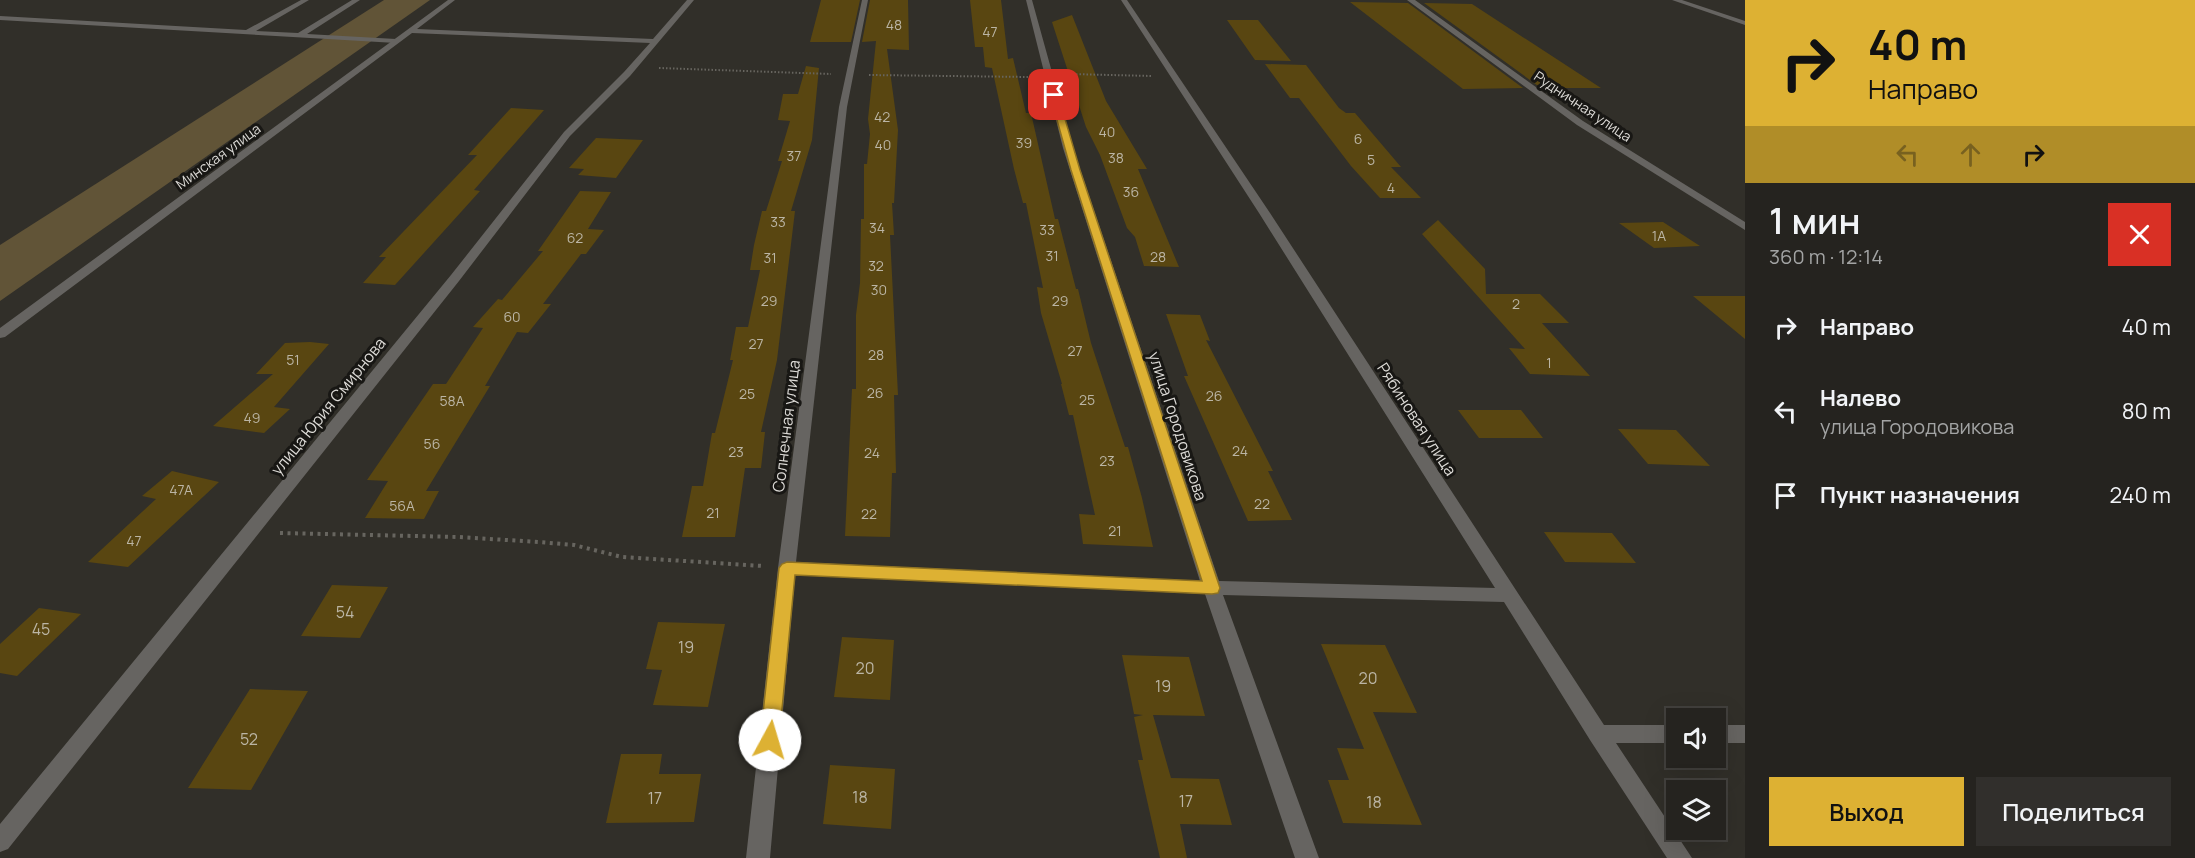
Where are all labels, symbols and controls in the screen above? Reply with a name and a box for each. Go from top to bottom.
house number: 48 [886,15,902,34]
text: 40 m [1868,15,1967,73]
house number: 47 [982,22,998,41]
icon: right [1769,24,1847,102]
street label: Рудничная улица [1530,66,1636,146]
pin [1028,69,1079,120]
text: Направо [1868,70,1978,107]
icon: arrive [1037,78,1070,111]
house number: 42 [874,107,890,126]
street label: Минская улица [172,119,264,193]
house number: 40 [1099,122,1115,141]
house number: 6 [1354,129,1362,148]
house number: 39 [1016,133,1032,152]
house number: 40 [875,135,891,154]
icon: left [1891,138,1924,171]
icon: ahead [1954,138,1987,171]
icon: right [2017,138,2050,171]
house number: 37 [787,146,801,165]
house number: 38 [1108,148,1124,167]
house number: 5 [1367,150,1375,169]
house number: 4 [1387,178,1395,197]
house number: 36 [1123,182,1139,201]
text: 1 мин [1769,196,1861,245]
button: close [2108,203,2171,266]
house number: 33 [770,212,786,231]
house number: 34 [869,218,885,237]
house number: 33 [1039,220,1055,239]
house number: 1А [1652,226,1666,245]
house number: 62 [567,228,583,247]
text: 360 m · 12:14 [1769,243,1883,270]
house number: 31 [1045,246,1059,265]
house number: 28 [1150,247,1166,266]
house number: 31 [763,248,777,267]
house number: 32 [868,256,884,275]
house number: 30 [871,280,887,299]
house number: 29 [761,291,777,310]
house number: 29 [1052,291,1068,310]
house number: 2 [1512,294,1520,313]
house number: 60 [503,307,521,326]
icon: right [1769,311,1802,344]
text: Направо [1820,312,1914,342]
text: 40 m [2122,312,2171,342]
street label: улица Юрия Смирнова [266,333,390,479]
house number: 27 [748,334,764,353]
house number: 27 [1067,341,1083,360]
house number: 28 [868,345,884,364]
street label: улица Городовикова [1144,349,1212,503]
house number: 51 [286,350,300,369]
house number: 1 [1546,353,1552,372]
street label: Рябиновая улица [1372,358,1462,480]
street label: Солнечная улица [767,359,805,493]
house number: 26 [867,383,883,402]
text: Налево [1820,383,1901,413]
house number: 25 [739,384,755,403]
house number: 26 [1206,386,1222,405]
house number: 25 [1079,390,1095,409]
house number: 58А [439,391,465,410]
icon: left [1769,395,1802,428]
text: 80 m [2122,396,2171,426]
house number: 49 [244,408,260,427]
text: улица Городовикова [1820,413,2014,440]
house number: 56 [424,434,440,453]
house number: 24 [1232,441,1248,460]
house number: 23 [728,442,744,461]
house number: 24 [864,443,880,462]
house number: 23 [1099,451,1115,470]
icon: arrive [1769,479,1802,512]
house number: 47А [169,480,193,499]
text: Пункт назначения [1820,480,2020,510]
text: 240 m [2109,480,2171,510]
house number: 22 [1254,494,1270,513]
house number: 56А [389,496,415,515]
house number: 21 [706,503,720,522]
house number: 22 [861,504,877,523]
house number: 21 [1108,521,1122,540]
house number: 47 [126,531,142,550]
house number: 54 [336,601,354,623]
house number: 45 [32,618,50,640]
house number: 19 [678,636,694,658]
house number: 20 [856,657,874,679]
house number: 20 [1359,667,1377,689]
house number: 19 [1155,675,1171,697]
position arrow [738,708,802,772]
map controls [1666,708,1726,840]
button: sound [1666,708,1726,768]
house number: 52 [240,728,258,750]
button: Выход [1769,777,1964,846]
button: Поделиться [1976,777,2171,846]
button: layers [1666,780,1726,840]
house number: 18 [852,786,868,808]
house number: 17 [648,787,662,809]
house number: 17 [1179,790,1193,812]
house number: 18 [1366,791,1382,813]

